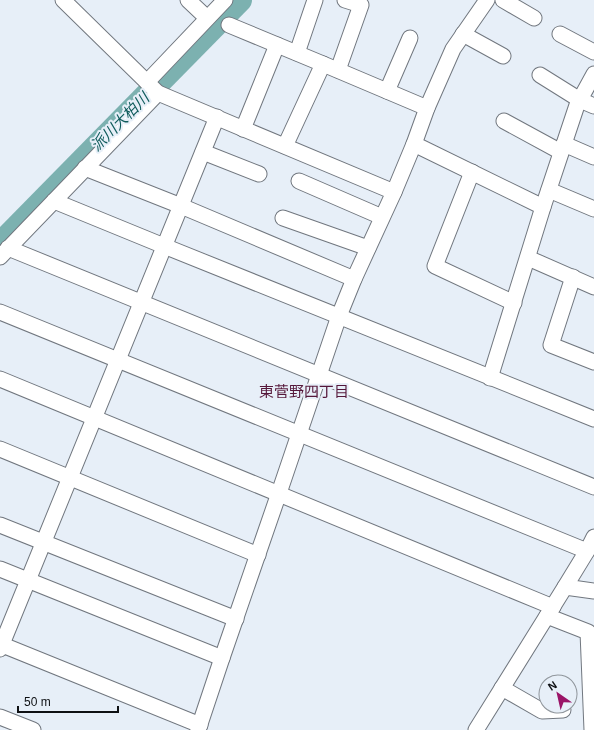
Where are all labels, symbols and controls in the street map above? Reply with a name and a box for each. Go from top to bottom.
water label: 派川大柏川 [87,88,154,154]
district label: 東菅野四丁目 [259,383,349,400]
north arrow [538,674,578,714]
text: N [546,678,559,693]
scale bar [18,688,118,714]
text: 50 m [24,695,51,709]

